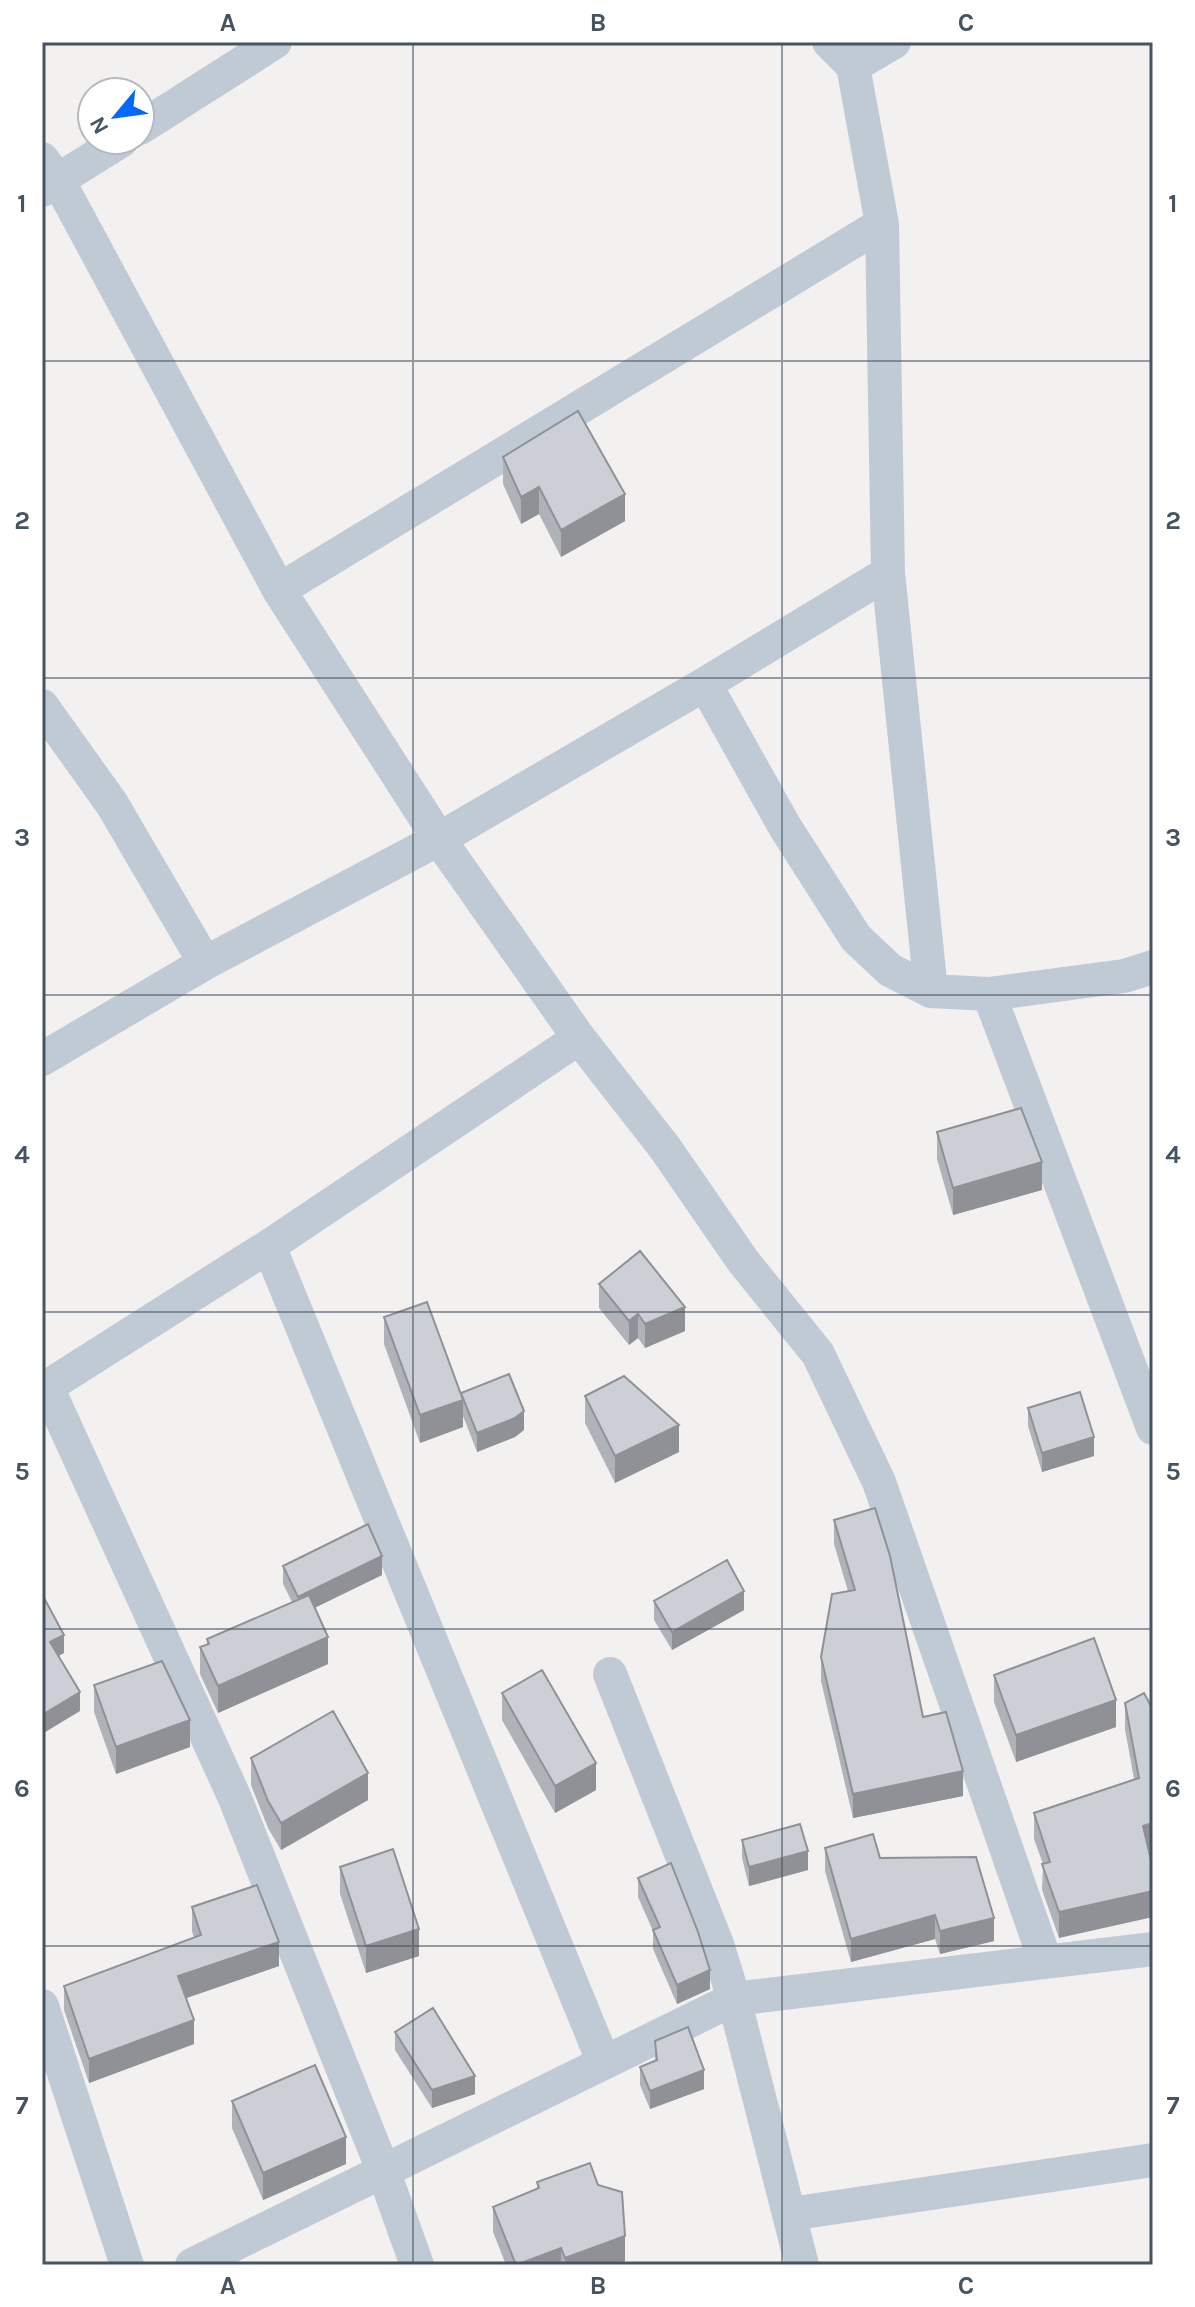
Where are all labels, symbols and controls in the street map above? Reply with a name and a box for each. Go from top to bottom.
text: A [220,7,236,38]
text: B [590,7,606,38]
text: C [958,7,974,38]
north arrow [76,76,156,156]
text: N [84,112,115,138]
text: 1 [17,188,27,219]
text: 1 [1168,188,1178,219]
text: 2 [14,505,30,536]
text: 2 [1165,505,1181,536]
text: 3 [14,822,30,853]
text: 3 [1165,822,1181,853]
text: 4 [14,1139,30,1170]
text: 4 [1165,1139,1181,1170]
text: 5 [14,1456,30,1487]
text: 5 [1165,1456,1181,1487]
text: 6 [14,1773,30,1804]
text: 6 [1165,1773,1181,1804]
text: 7 [16,2090,29,2121]
text: 7 [1167,2090,1180,2121]
text: A [220,2270,236,2301]
text: B [590,2270,606,2301]
text: C [958,2270,974,2301]

